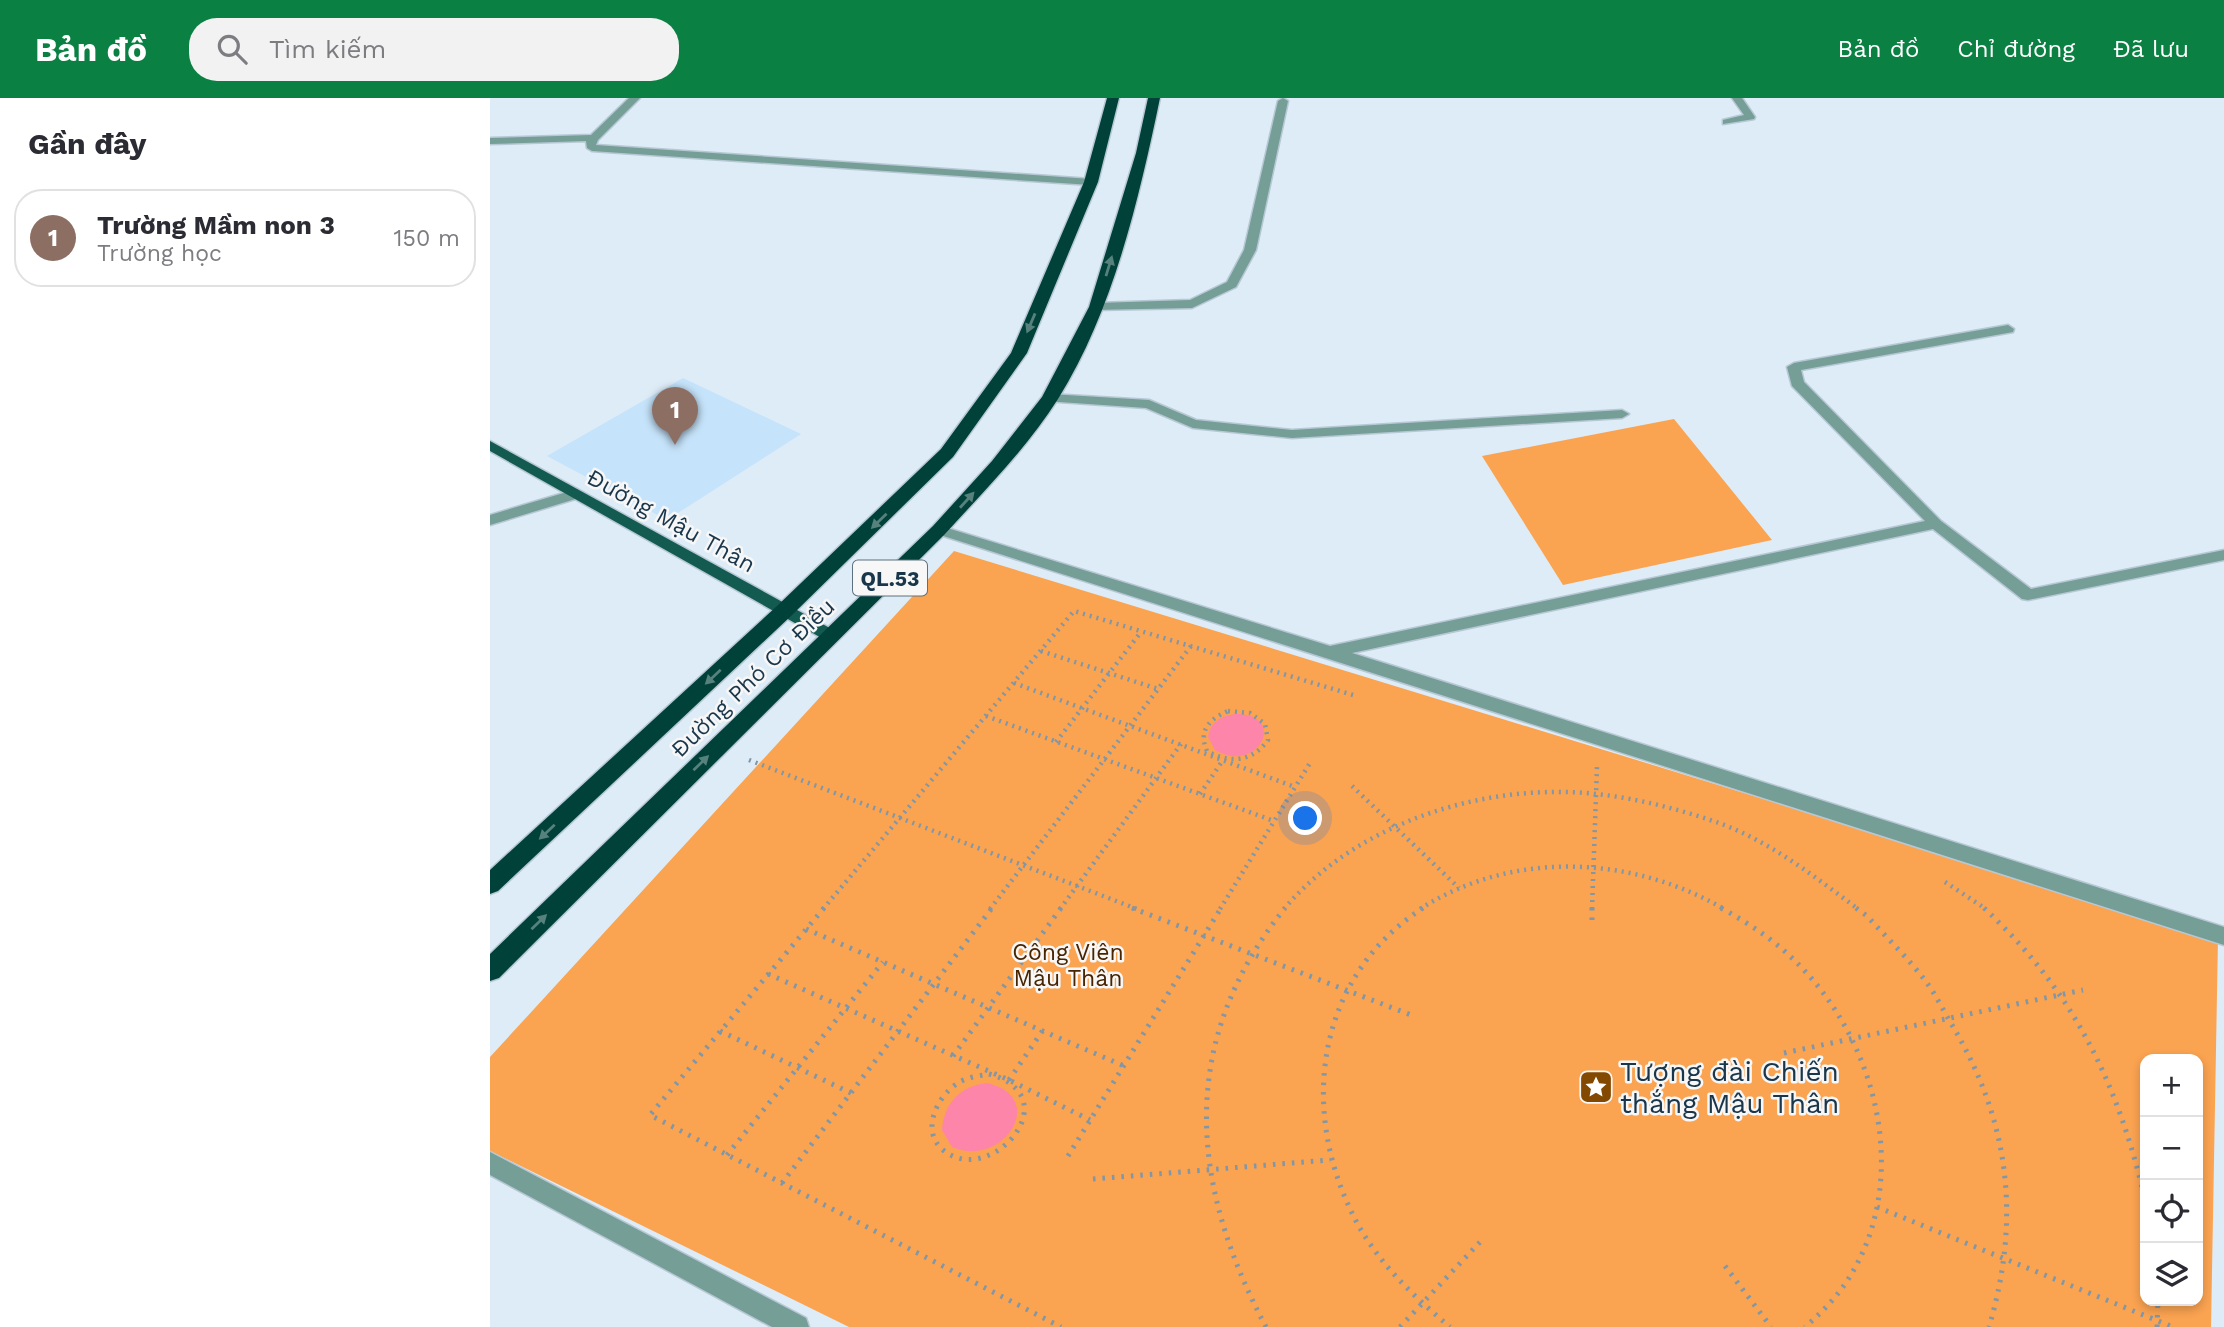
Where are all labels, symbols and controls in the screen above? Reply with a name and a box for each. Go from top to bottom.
search box [189,18,679,81]
text: Bản đồ [35,30,147,69]
icon: search [213,30,251,68]
text: Tìm kiếm [269,34,386,64]
text: Bản đồ [1838,35,1919,63]
text: Chỉ đường [1957,35,2075,63]
text: Đã lưu [2113,35,2189,63]
text: Gần đây [28,126,146,161]
text: Trường Mầm non 3 [97,210,335,240]
text: 1 [48,225,58,252]
text: 150 m [394,225,460,252]
text: Trường học [97,240,222,267]
one-way arrow [1105,255,1115,276]
one-way arrow [1025,312,1036,333]
pin: 1 [652,387,698,445]
street label: Đường Mậu Thân [582,464,760,578]
one-way arrow [959,491,974,508]
one-way arrow [871,512,888,528]
road number: QL.53 [853,560,927,596]
street label: Đường Phó Cơ Điều [666,593,840,763]
one-way arrow [704,669,722,685]
one-way arrow [693,755,709,771]
your location [1288,801,1322,835]
one-way arrow [539,823,556,839]
one-way arrow [530,914,547,931]
park label: Công Viên Mậu Thân [1012,939,1124,992]
map controls [2140,1054,2203,1306]
button: + [2140,1054,2203,1117]
place label: Tượng đài Chiến thắng Mậu Thân [1620,1055,1839,1120]
place icon: Tượng đài Chiến thắng Mậu Thân [1577,1068,1615,1106]
button: − [2140,1117,2203,1180]
button: locate [2140,1180,2203,1243]
button: layers [2140,1243,2203,1306]

